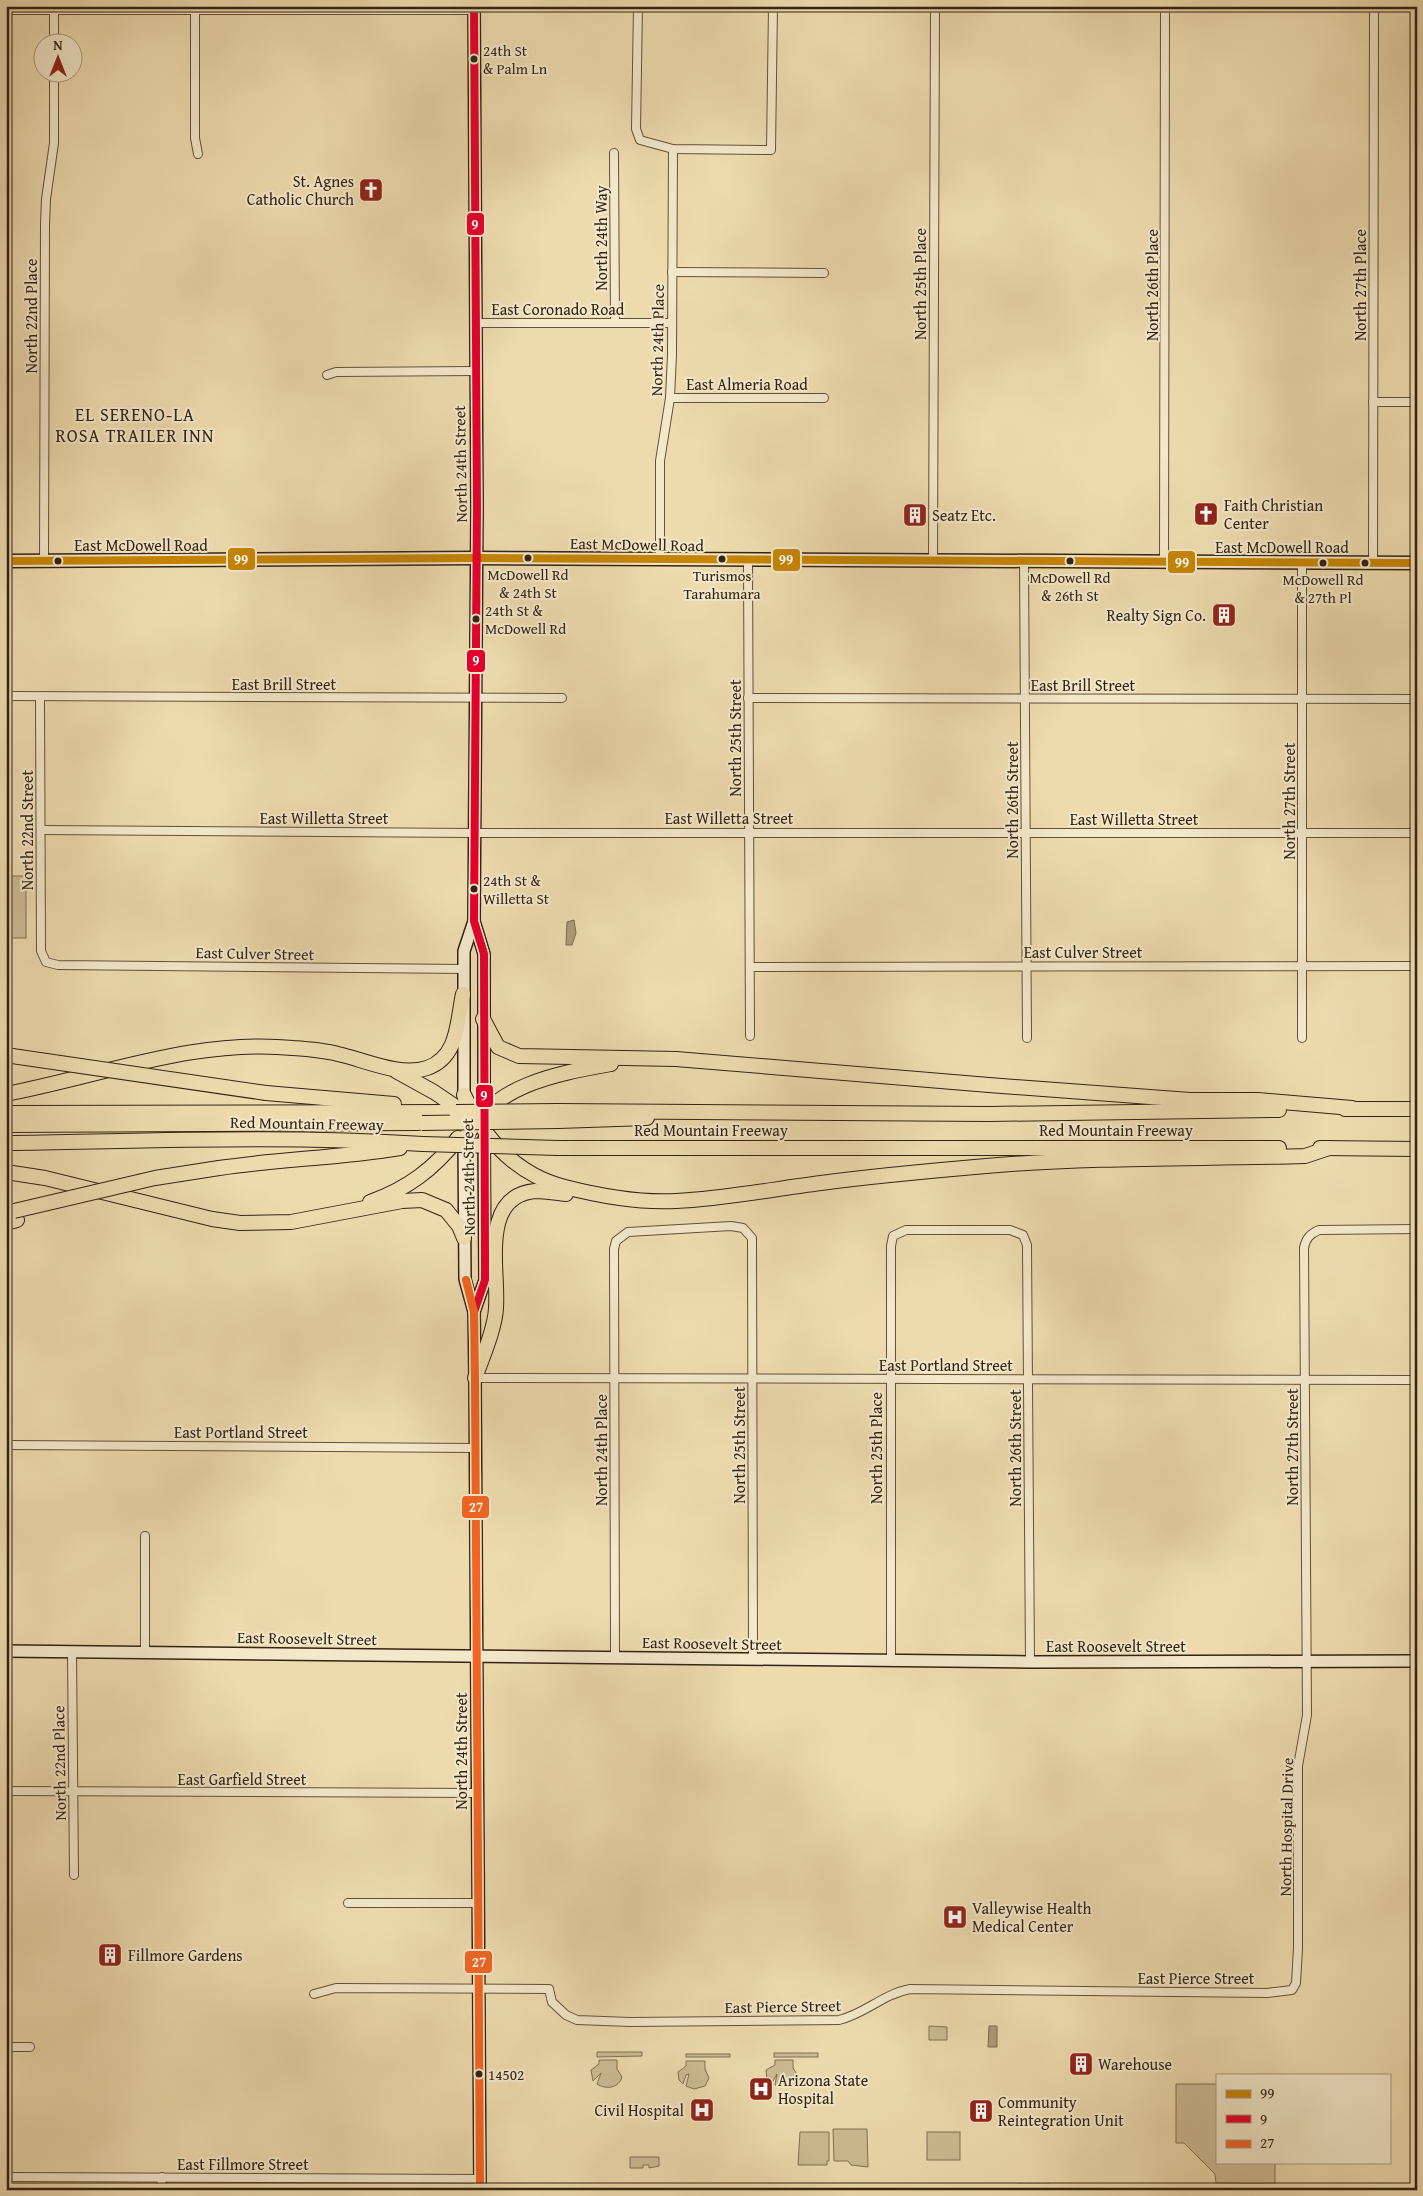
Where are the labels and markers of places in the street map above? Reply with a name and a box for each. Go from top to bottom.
place label: 24th St & Palm Ln [483,40,548,79]
marker: 24th St & Palm Ln [469,54,479,64]
place label: St. Agnes Catholic Church [247,169,354,211]
church icon: St. Agnes Catholic Church [358,177,384,203]
place label: Faith Christian Center [1224,493,1323,535]
church icon: Faith Christian Center [1193,501,1219,527]
building icon: Seatz Etc. [902,502,928,528]
place label: Seatz Etc. [932,503,996,527]
marker: McDowell Rd & 24th St [523,553,533,563]
marker: Turismos Tarahumara [717,554,727,564]
unlabelled marker [53,556,63,566]
marker: McDowell Rd & 26th St [1065,556,1075,566]
marker: McDowell Rd & 27th Pl [1318,558,1328,568]
unlabelled marker [1360,558,1370,568]
place label: McDowell Rd & 24th St [487,564,569,603]
place label: Turismos Tarahumara [683,565,761,604]
place label: McDowell Rd & 26th St [1029,567,1111,606]
place label: McDowell Rd & 27th Pl [1282,569,1364,608]
place label: 24th St & McDowell Rd [485,600,566,639]
building icon: Realty Sign Co. [1211,602,1237,628]
place label: Realty Sign Co. [1107,603,1206,627]
marker: 24th St & McDowell Rd [471,614,481,624]
place label: 24th St & Willetta St [483,870,550,909]
marker: 24th St & Willetta St [469,884,479,894]
place label: Valleywise Health Medical Center [972,1896,1092,1938]
hospital icon: Valleywise Health Medical Center [942,1904,968,1930]
building icon: Fillmore Gardens [97,1942,123,1968]
place label: Fillmore Gardens [128,1943,243,1967]
building icon: Warehouse [1068,2051,1094,2077]
place label: Warehouse [1098,2052,1172,2076]
place label: 14502 [488,2064,524,2085]
place label: Arizona State Hospital [778,2068,868,2110]
marker: 14502 [474,2069,484,2079]
hospital icon: Arizona State Hospital [748,2076,774,2102]
place label: Community Reintegration Unit [998,2090,1124,2132]
hospital icon: Civil Hospital [689,2097,715,2123]
place label: Civil Hospital [594,2098,685,2122]
building icon: Community Reintegration Unit [968,2098,994,2124]

